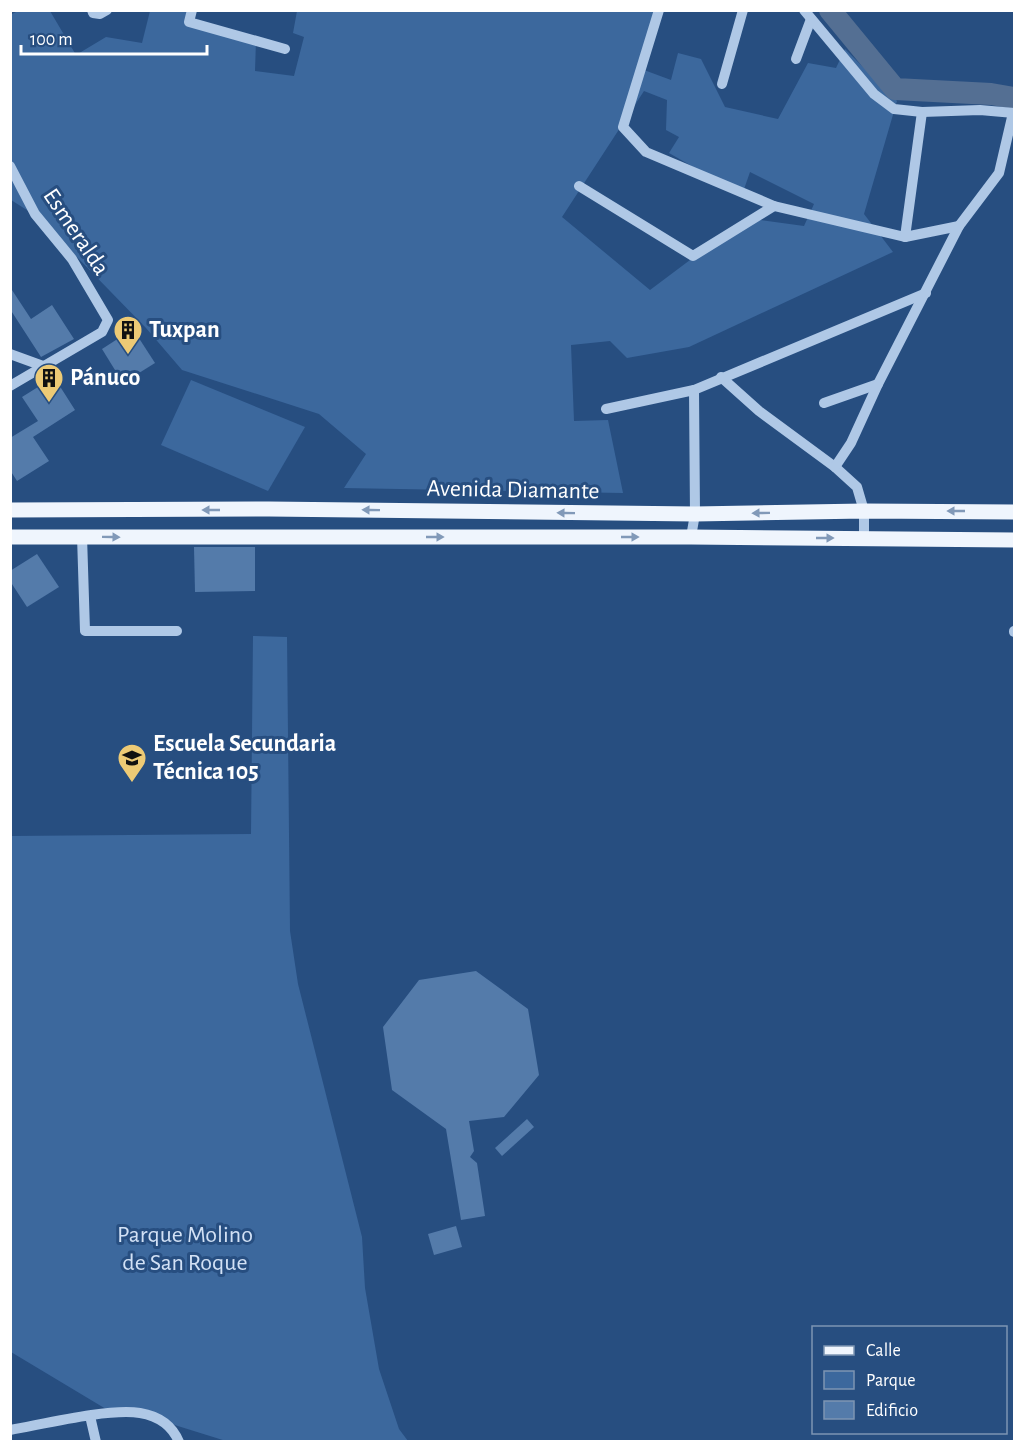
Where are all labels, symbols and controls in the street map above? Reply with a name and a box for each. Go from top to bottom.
scale bar [21,18,207,56]
text: 100 m [30,31,73,49]
street label: Esmeralda [38,184,114,280]
building icon: Tuxpan [112,314,144,356]
place label: Tuxpan [149,318,220,342]
building icon: Pánuco [33,362,65,404]
place label: Pánuco [70,366,141,390]
street label: Avenida Diamante [426,476,600,504]
one-way arrow [201,505,220,515]
one-way arrow [362,506,381,515]
one-way arrow [947,507,966,516]
one-way arrow [557,508,576,518]
one-way arrow [752,508,771,518]
one-way arrow [101,532,120,542]
one-way arrow [425,532,444,542]
one-way arrow [620,532,639,542]
one-way arrow [815,533,834,543]
place label: Escuela Secundaria Técnica 105 [153,732,336,784]
school or university icon: Escuela Secundaria Técnica 105 [116,742,148,784]
park label: Parque Molino de San Roque [117,1223,253,1275]
legend [812,1326,1007,1434]
text: Calle [866,1342,901,1360]
text: Parque [866,1372,915,1390]
text: Edificio [866,1402,918,1420]

